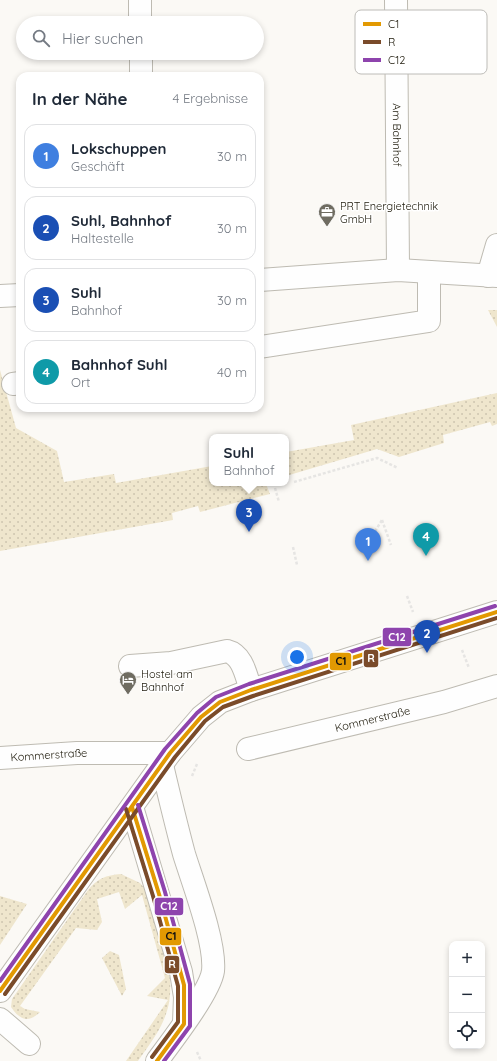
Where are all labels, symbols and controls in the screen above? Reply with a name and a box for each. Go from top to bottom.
legend [355,10,487,74]
search box [16,16,264,60]
text: C1 [388,17,399,31]
icon: search [30,27,52,49]
text: Hier suchen [62,29,143,48]
text: R [388,35,395,49]
text: C12 [388,53,405,67]
text: In der Nähe [32,88,128,109]
text: 4 Ergebnisse [172,90,248,106]
street label: Am Bahnhof [390,103,404,167]
text: Lokschuppen [71,139,167,158]
text: 1 [43,148,49,164]
text: 30 m [217,148,247,164]
text: Geschäft [71,158,125,174]
place label: PRT Energietechnik GmbH [340,199,438,226]
office icon: PRT Energietechnik GmbH [317,202,337,227]
text: Suhl, Bahnhof [71,211,172,230]
text: 2 [42,220,50,236]
text: 30 m [217,220,247,236]
text: Haltestelle [71,230,134,246]
text: Suhl [71,283,102,302]
text: 3 [43,292,49,308]
text: 30 m [217,292,247,308]
text: Bahnhof [71,302,122,318]
text: Bahnhof Suhl [71,355,167,374]
text: 4 [42,364,50,380]
text: 40 m [217,364,247,380]
text: Ort [71,374,90,390]
popup [209,434,289,486]
text: Suhl [223,443,254,462]
text: Bahnhof [223,462,275,478]
pin: 3 [236,499,262,532]
pin: 4 [413,523,439,556]
pin: 1 [355,528,381,561]
pin: 2 [414,620,440,653]
line badge: C12 [382,627,412,647]
text: C12 [388,630,406,644]
your location [287,647,307,667]
line badge: R [363,649,379,668]
text: R [367,651,375,665]
line badge: C1 [329,652,352,671]
text: C1 [335,654,347,668]
place label: Hostel am Bahnhof [141,667,193,694]
hotel icon: Hostel am Bahnhof [118,670,138,695]
street label: Kommerstraße [333,703,412,735]
street label: Kommerstraße [10,746,87,764]
line badge: C12 [154,897,184,916]
text: C12 [160,899,178,913]
line badge: C1 [159,927,182,946]
text: C1 [165,929,177,943]
map controls [449,941,485,1049]
button: + [449,941,485,977]
line badge: R [164,955,180,974]
text: R [168,957,176,971]
button: − [449,977,485,1013]
button: locate [449,1013,485,1049]

